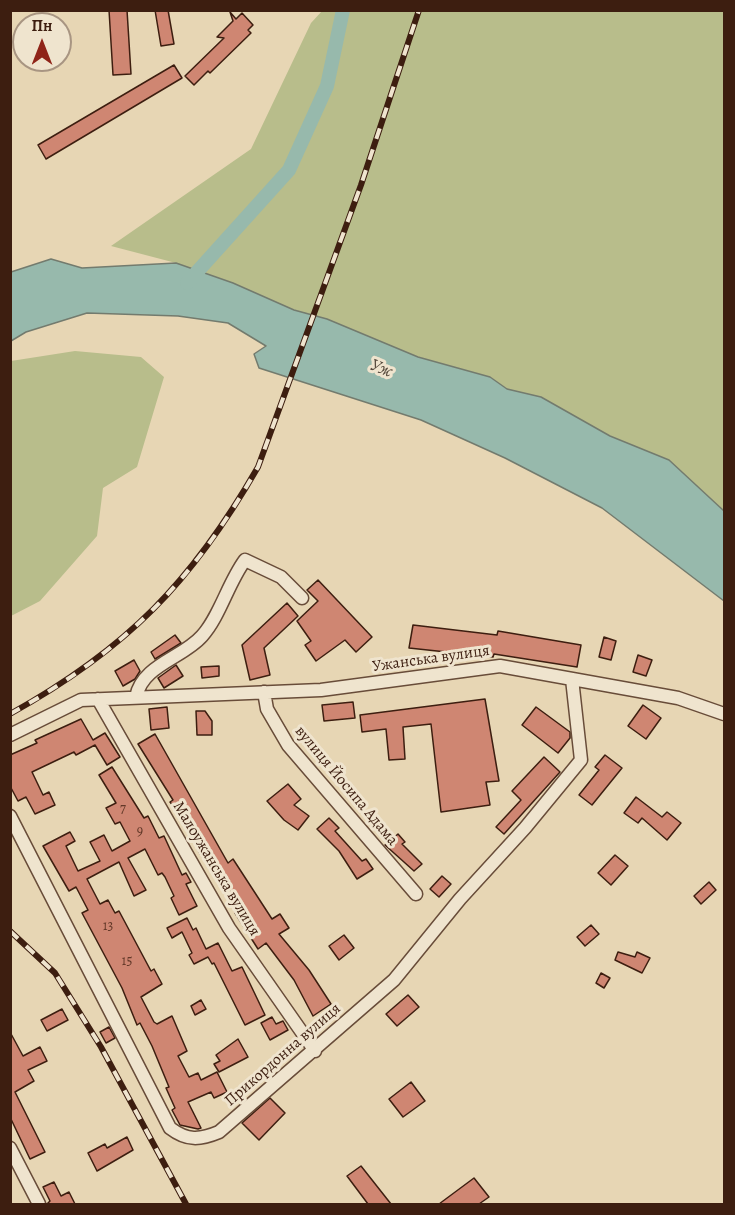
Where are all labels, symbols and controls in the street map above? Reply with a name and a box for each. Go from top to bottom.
north arrow [12,12,72,72]
text: Пн [32,15,52,37]
water label: Уж [367,355,395,383]
street label: Ужанська вулиця [371,641,491,677]
street label: вулиця Йосипа Адама [290,722,402,850]
street label: Малоужанська вулиця [168,798,264,940]
house number: 7 [120,802,126,818]
house number: 9 [137,824,143,840]
house number: 13 [103,919,113,935]
house number: 15 [122,954,132,970]
street label: Прикордонна вулиця [221,999,345,1111]

